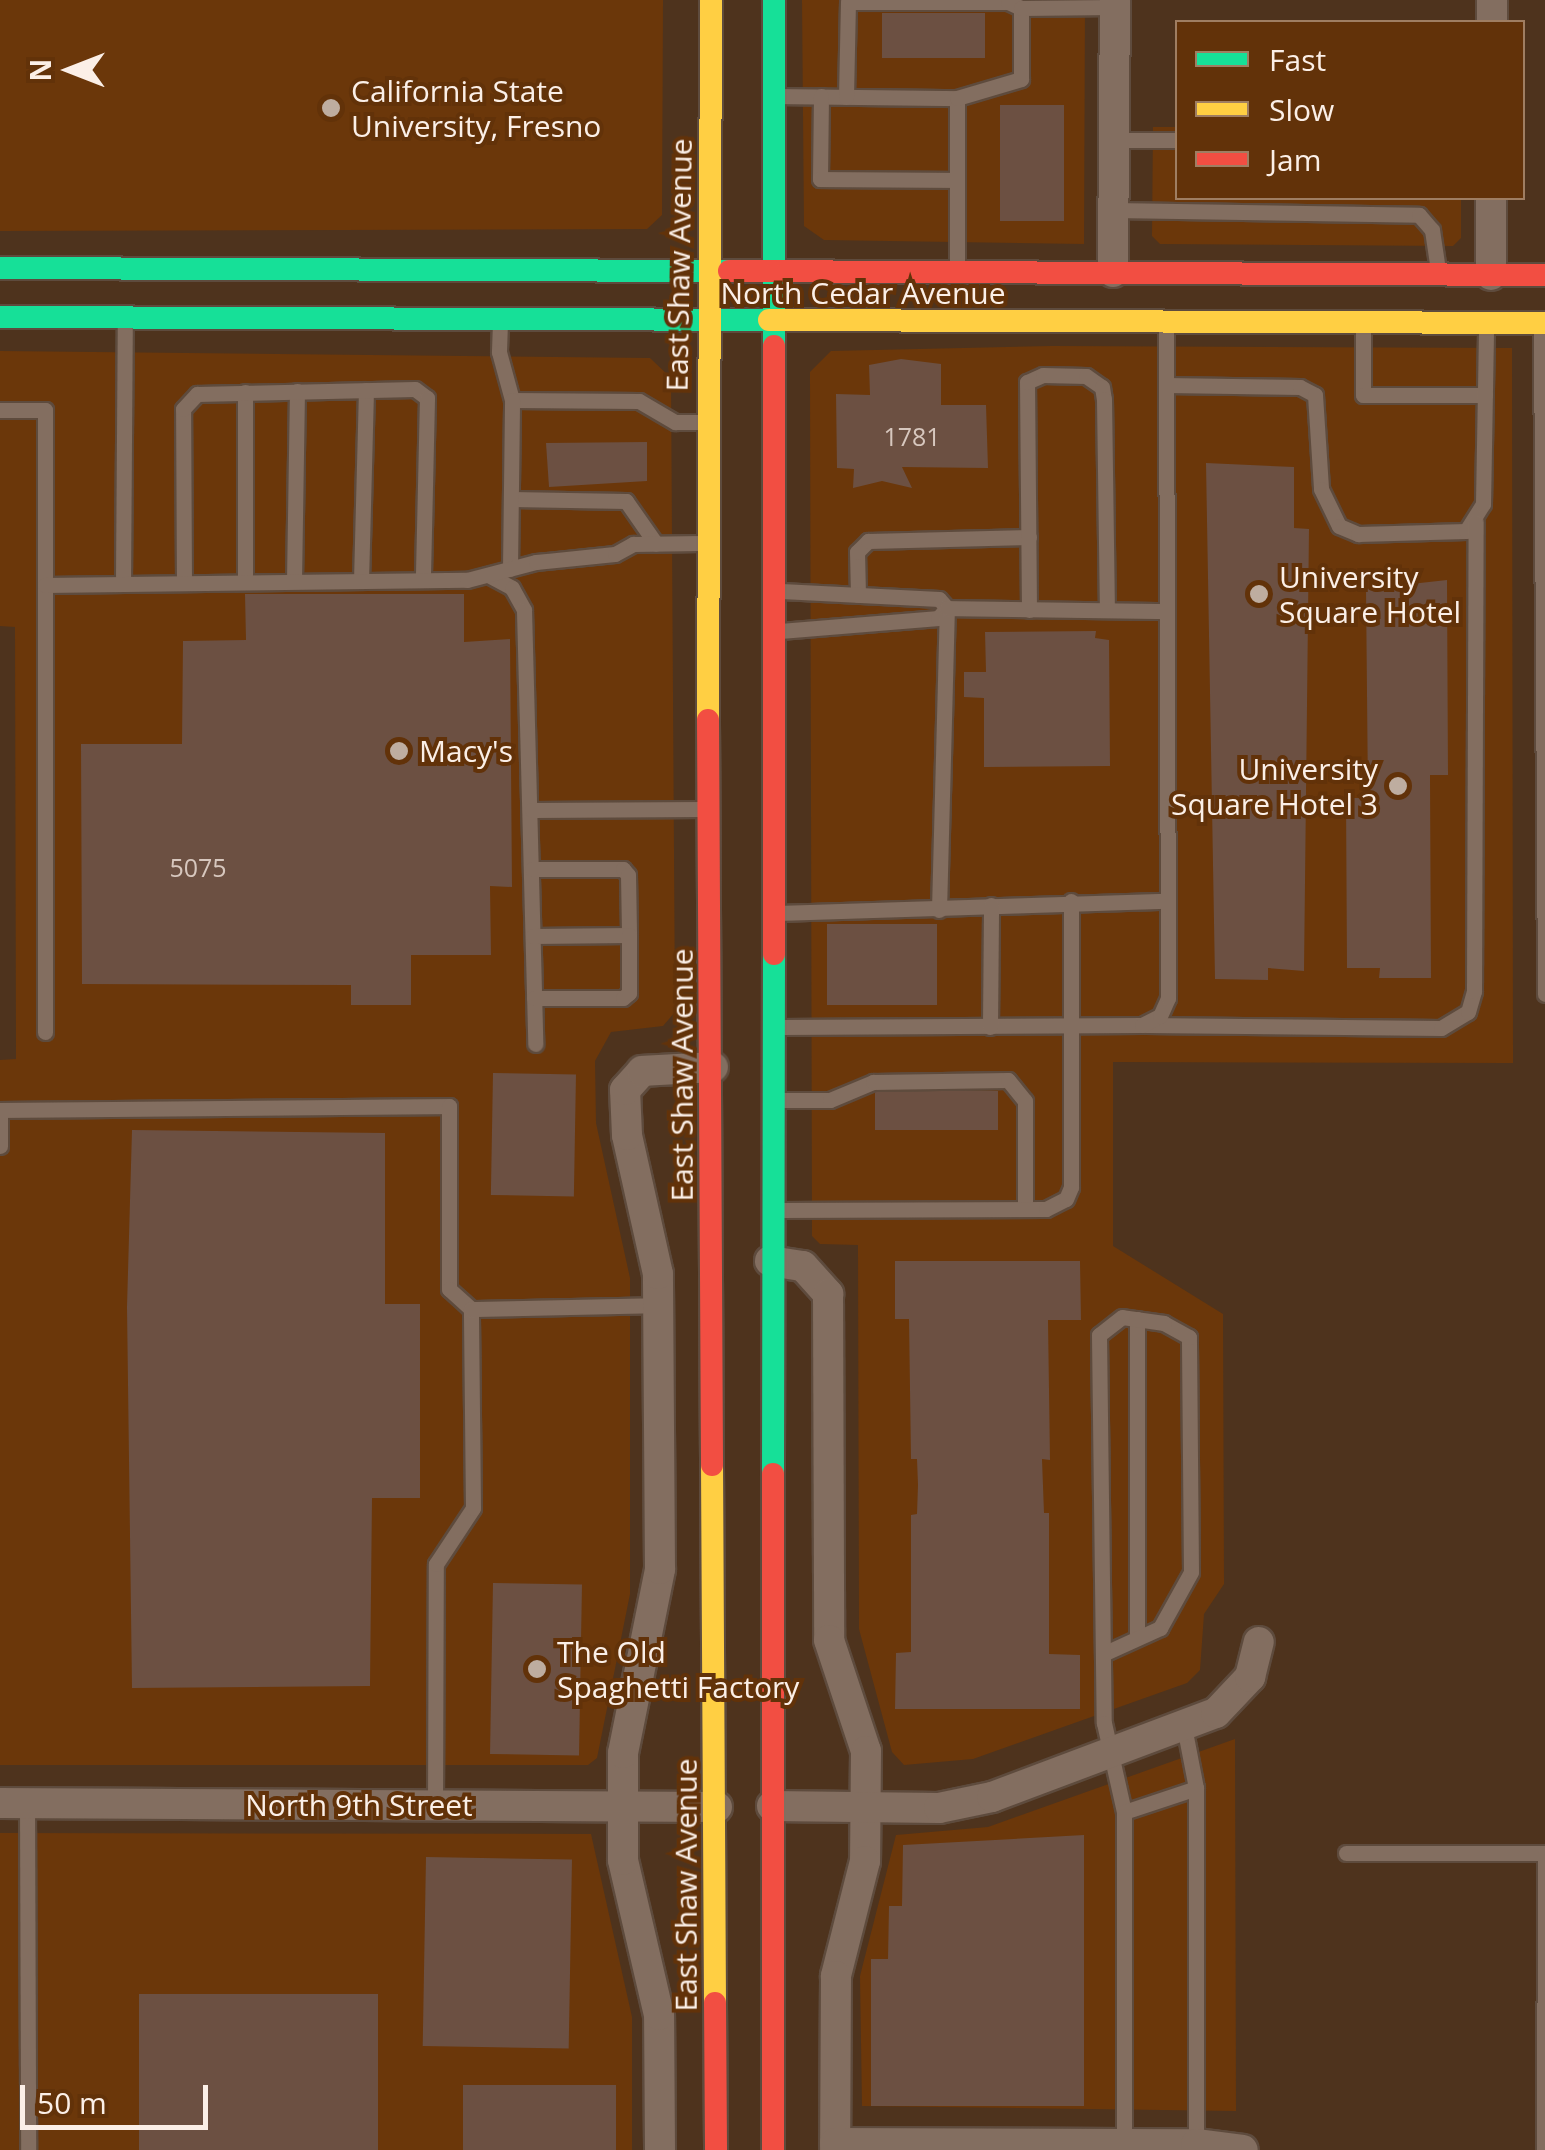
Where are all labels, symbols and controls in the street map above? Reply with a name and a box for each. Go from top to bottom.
north arrow [20,20,120,120]
legend [1175,20,1525,200]
text: Fast [1269,39,1326,80]
text: N [21,59,59,81]
place label: California State University, Fresno [351,73,601,144]
text: Slow [1269,89,1334,130]
marker: California State University, Fresno [320,97,342,119]
street label: East Shaw Avenue [659,138,699,392]
text: Jam [1269,139,1322,180]
street label: North Cedar Avenue [720,275,1006,311]
house number: 1781 [883,421,941,451]
place label: University Square Hotel [1279,559,1461,630]
marker: University Square Hotel [1248,583,1270,605]
place label: Macy's [419,733,513,769]
marker: Macy's [388,740,410,762]
place label: University Square Hotel 3 [1171,751,1378,822]
marker: University Square Hotel 3 [1387,775,1409,797]
house number: 5075 [169,852,227,882]
street label: East Shaw Avenue [664,948,700,1202]
place label: The Old Spaghetti Factory [557,1634,799,1704]
marker: The Old Spaghetti Factory [526,1658,548,1680]
street label: East Shaw Avenue [668,1758,704,2012]
street label: North 9th Street [245,1787,473,1823]
scale bar [25,2065,212,2127]
text: 50 m [37,2082,107,2123]

